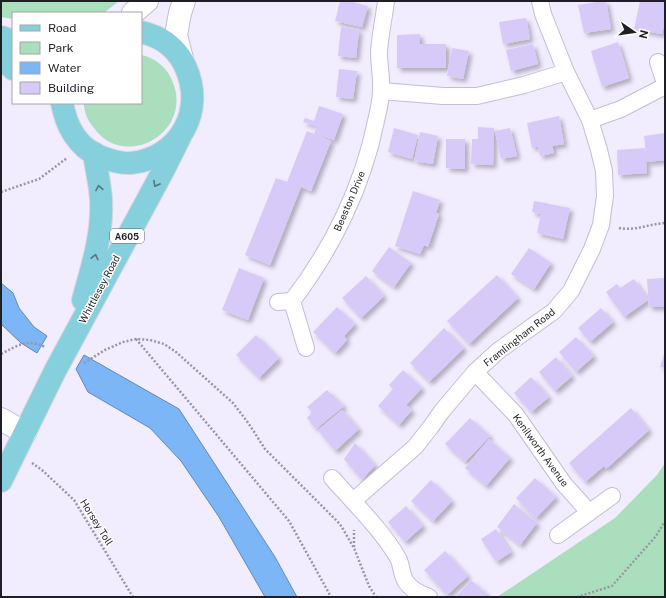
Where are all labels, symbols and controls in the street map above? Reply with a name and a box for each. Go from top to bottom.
legend [12,12,142,104]
north arrow [614,12,654,52]
text: Road [48,21,76,35]
text: N [637,29,651,40]
text: Park [48,41,74,55]
text: Water [48,61,82,75]
text: Building [48,81,94,95]
street label: Beeston Drive [331,169,367,233]
one-way arrow [153,180,161,187]
one-way arrow [96,185,104,191]
road number: A605 [110,229,144,243]
street label: Whittlesey Road [76,253,122,325]
one-way arrow [90,254,98,260]
street label: Framlingham Road [481,305,557,369]
street label: Kenilworth Avenue [511,411,572,489]
street label: Horsey Toll [78,497,116,547]

